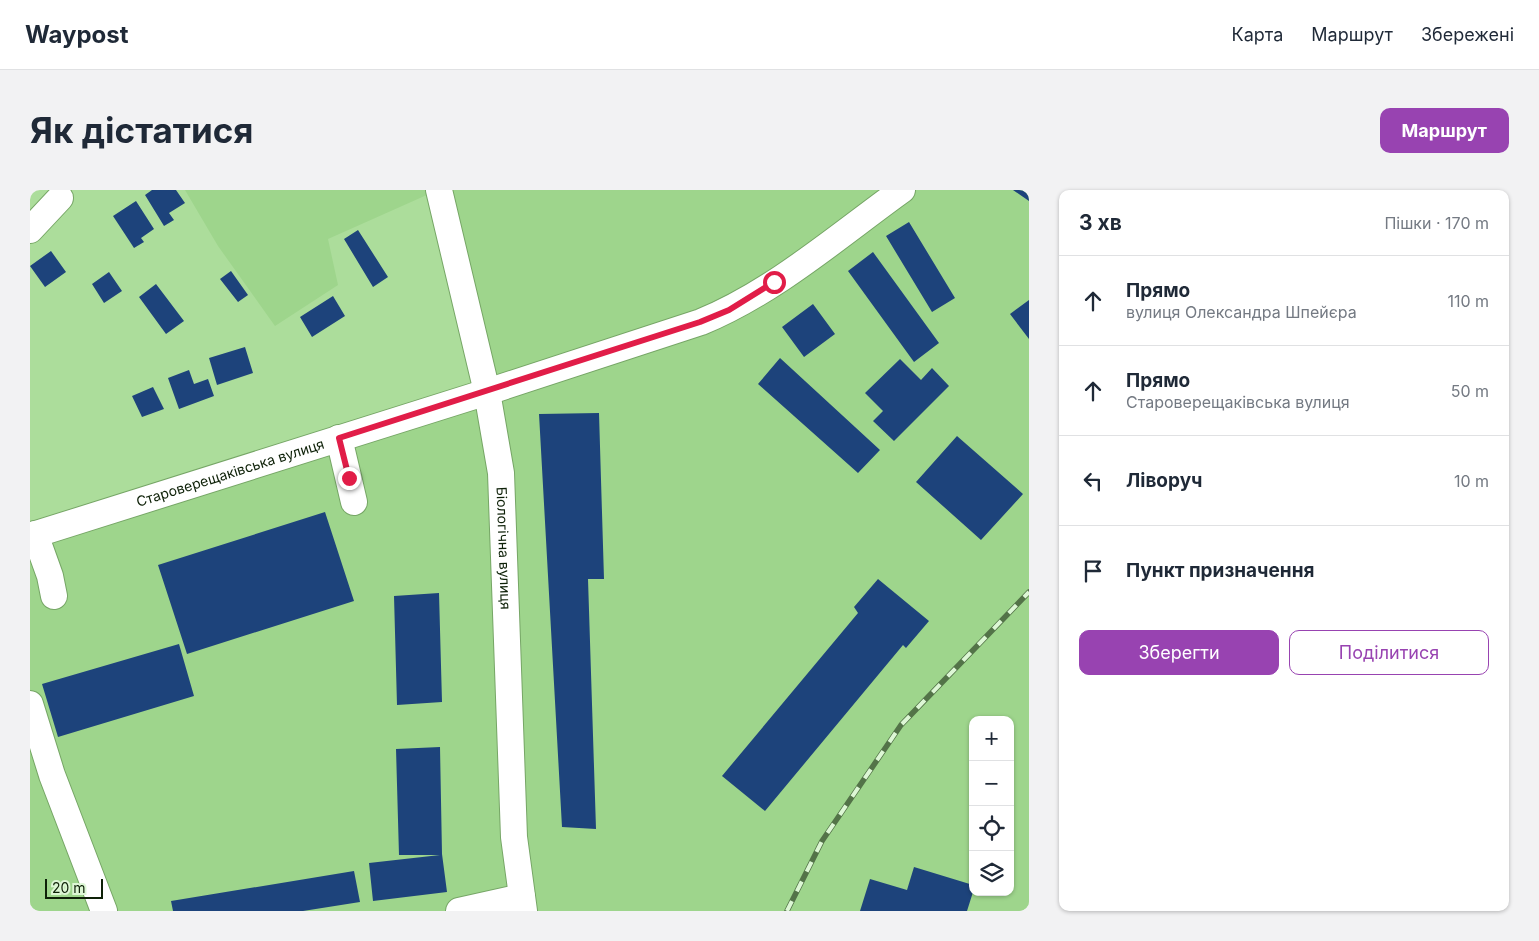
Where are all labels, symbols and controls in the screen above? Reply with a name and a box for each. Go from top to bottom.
text: Waypost [25,20,129,49]
text: Карта [1232,24,1283,45]
text: Маршрут [1311,24,1393,45]
text: Збережені [1421,24,1514,45]
button: Маршрут [1380,108,1509,153]
text: Як дістатися [30,109,254,151]
text: 3 хв [1079,210,1122,235]
text: Пішки · 170 m [1384,213,1489,233]
route start [763,271,786,294]
text: Прямо [1126,279,1190,302]
icon: ahead [1079,287,1107,315]
text: 110 m [1447,291,1489,311]
text: вулиця Олександра Шпейєра [1126,302,1357,322]
text: Прямо [1126,369,1190,392]
icon: ahead [1079,377,1107,405]
text: 50 m [1451,381,1489,401]
text: Староверещаківська вулиця [1126,392,1350,412]
street label: Староверещаківська вулиця [134,435,326,510]
route end [338,467,361,490]
icon: left [1079,467,1107,495]
text: Ліворуч [1126,469,1202,492]
text: 10 m [1454,471,1489,491]
street label: Біологічна вулиця [493,486,515,610]
icon: arrive [1079,557,1107,585]
text: Пункт призначення [1126,559,1314,582]
button: Зберегти [1079,630,1279,675]
button: Поділитися [1289,630,1489,675]
map controls [969,716,1014,896]
button: + [969,716,1014,761]
button: − [969,761,1014,806]
button: locate [969,806,1014,851]
button: layers [969,851,1014,896]
scale bar [45,876,102,899]
text: 20 m [52,879,86,896]

